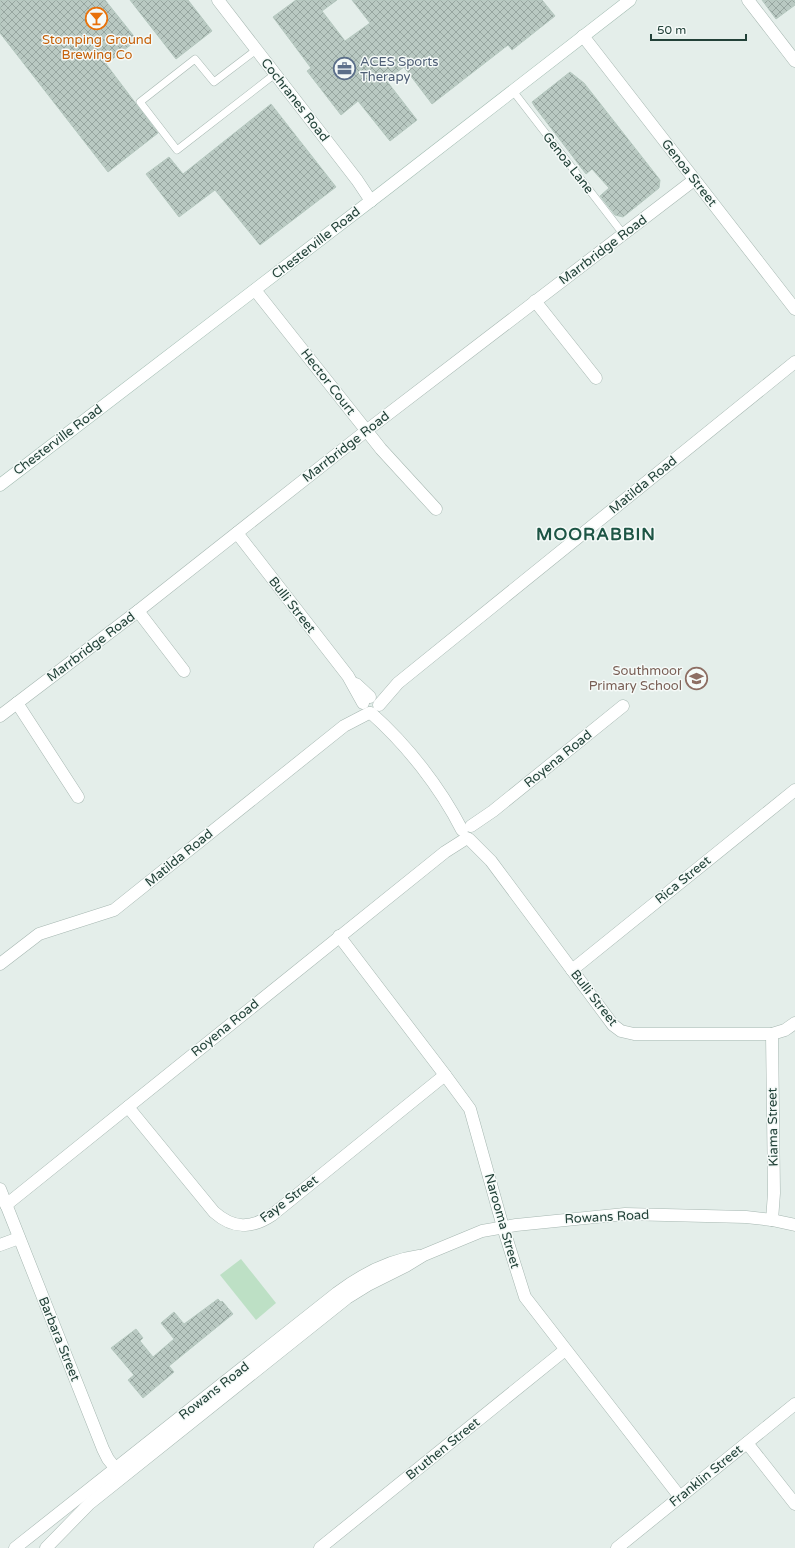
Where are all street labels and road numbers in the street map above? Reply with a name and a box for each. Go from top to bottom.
street label: Cochranes Road [257,55,333,145]
street label: Genoa Lane [539,129,597,197]
street label: Genoa Street [658,136,720,210]
street label: Chesterville Road [269,204,363,282]
street label: Marrbridge Road [556,212,650,288]
street label: Hector Court [297,346,359,418]
street label: Chesterville Road [10,401,106,479]
street label: Marrbridge Road [299,408,393,486]
street label: Matilda Road [606,453,680,517]
street label: Bulli Street [265,574,319,636]
street label: Marrbridge Road [44,609,138,685]
street label: Royena Road [521,727,595,791]
street label: Matilda Road [142,826,216,890]
street label: Rica Street [652,853,714,907]
street label: Bulli Street [567,967,621,1029]
street label: Royena Road [188,996,262,1060]
street label: Kiama Street [764,1087,782,1167]
street label: Faye Street [257,1172,321,1226]
street label: Narooma Street [481,1172,523,1270]
street label: Rowans Road [564,1207,650,1227]
street label: Barbara Street [35,1294,83,1384]
street label: Rowans Road [176,1359,252,1423]
street label: Bruthen Street [403,1414,483,1484]
street label: Franklin Street [666,1442,746,1510]

